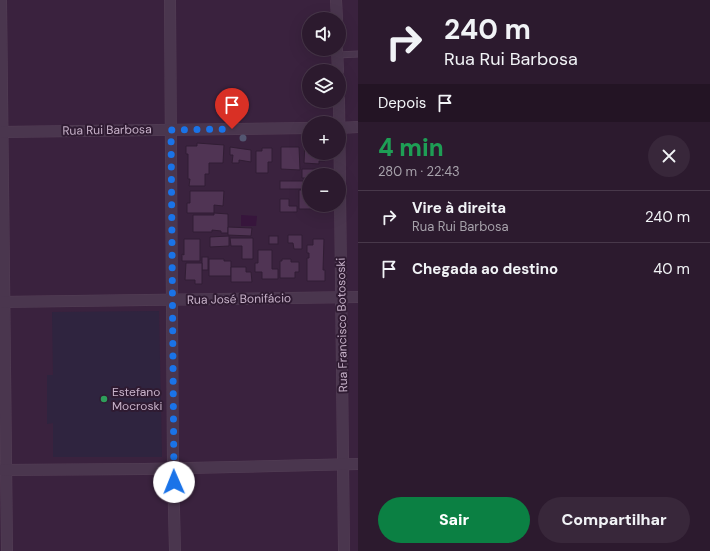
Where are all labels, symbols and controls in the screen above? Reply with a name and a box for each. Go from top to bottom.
text: 240 m [444,11,531,48]
map controls [302,12,346,212]
button: sound [302,12,346,56]
icon: right [378,16,430,68]
text: Rua Rui Barbosa [444,47,578,71]
button: layers [302,64,346,108]
pin [215,88,249,129]
icon: arrive [434,92,456,114]
text: Depois [378,93,426,113]
icon: arrive [221,94,243,116]
button: + [302,116,346,160]
street label: Rua Rui Barbosa [62,121,152,139]
text: 4 min [378,132,444,163]
button: close [648,135,690,177]
text: 280 m · 22:43 [378,163,460,180]
button: − [302,168,346,212]
text: Vire à direita [412,198,506,218]
icon: right [378,206,400,228]
text: 240 m [645,207,690,227]
text: Rua Rui Barbosa [412,218,509,235]
street label: Rua Francisco Botososki [333,257,351,393]
icon: arrive [378,258,400,280]
text: Chegada ao destino [412,259,558,279]
text: 40 m [653,259,690,279]
street label: Rua José Bonifácio [187,290,291,308]
place label: Estefano Mocroski [112,384,162,414]
marker: Estefano Mocroski [99,394,109,404]
position arrow [153,461,195,503]
button: Sair [378,497,530,543]
button: Compartilhar [538,497,690,543]

